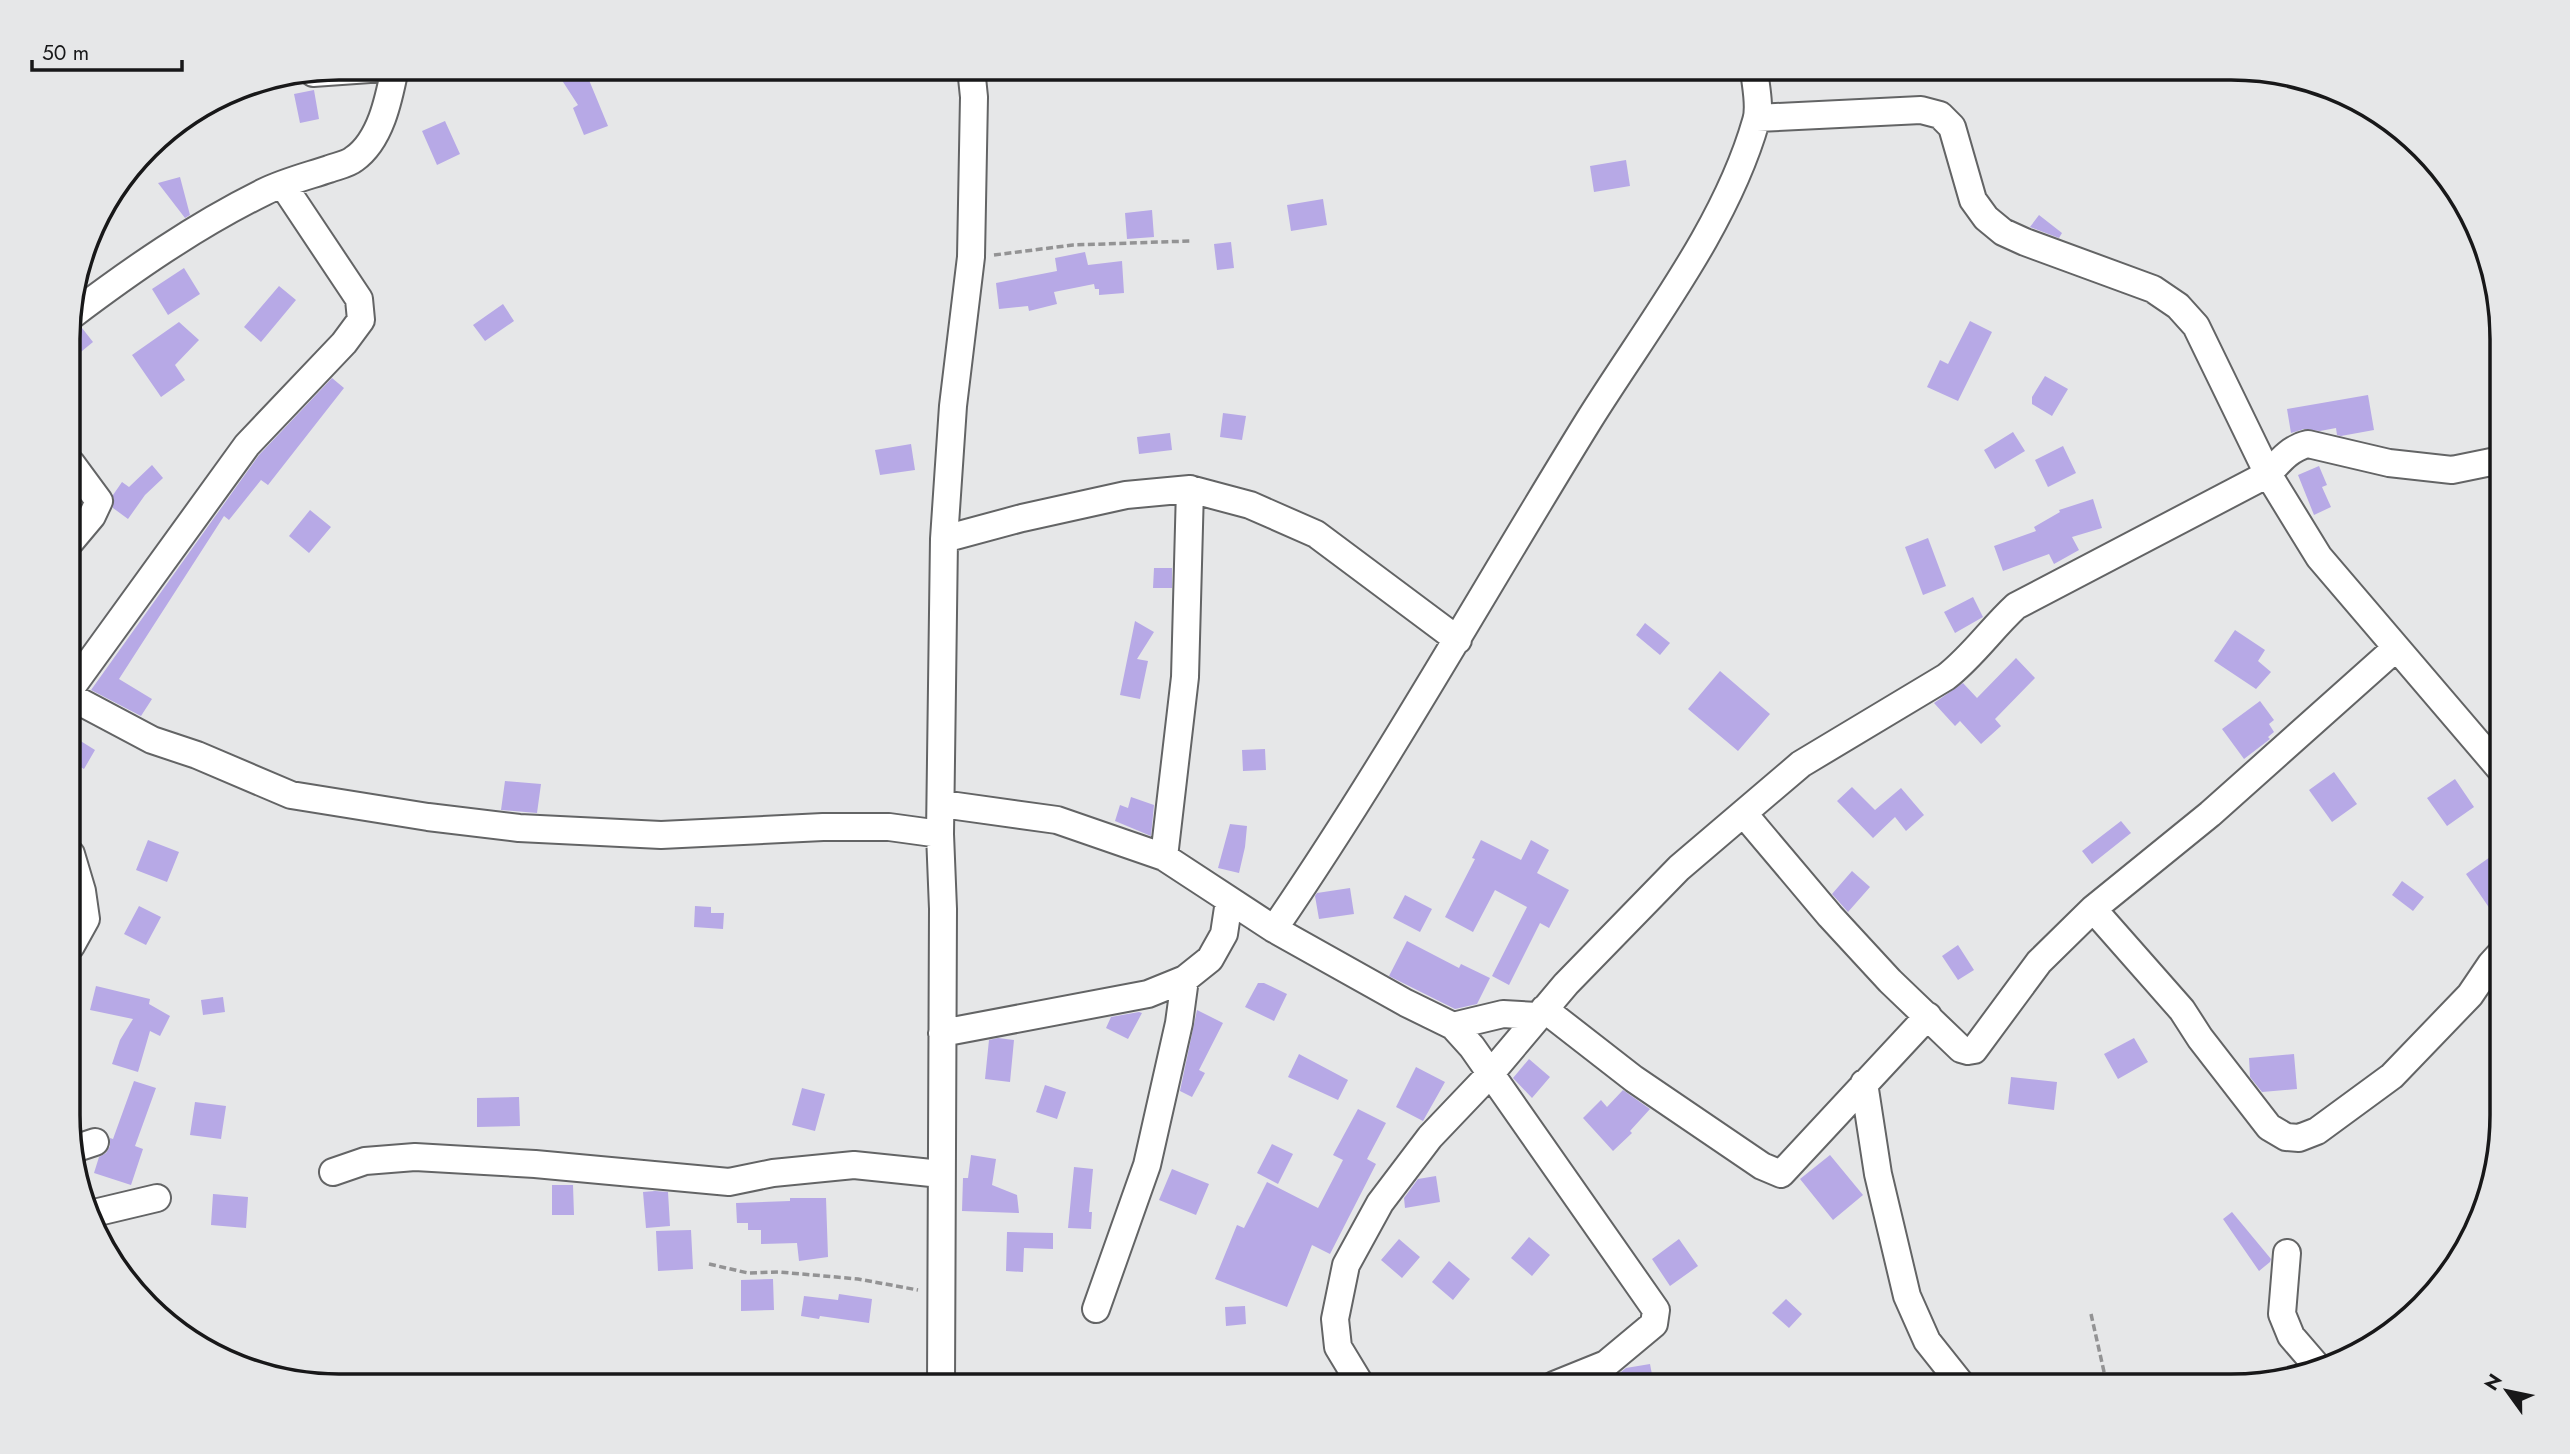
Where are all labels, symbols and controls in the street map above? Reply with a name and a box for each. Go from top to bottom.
scale bar [32,28,182,72]
text: 50 m [42,38,89,68]
north arrow [2472,1356,2542,1426]
text: N [2478,1368,2509,1396]

